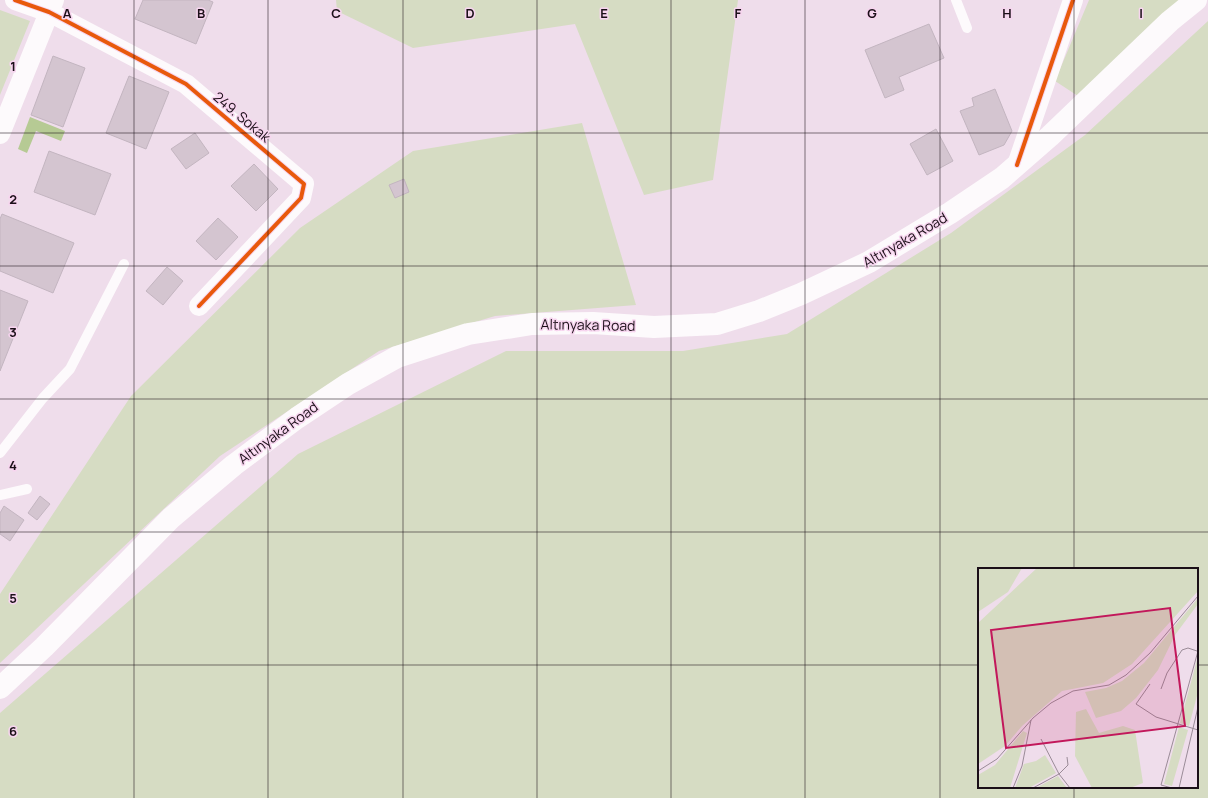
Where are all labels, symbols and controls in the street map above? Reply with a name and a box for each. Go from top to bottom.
text: A [63,4,72,22]
text: B [197,4,205,22]
text: C [331,4,341,22]
text: D [465,4,475,22]
text: E [600,4,608,22]
text: F [735,4,742,22]
text: G [867,4,877,22]
text: H [1002,4,1012,22]
text: I [1139,4,1143,22]
text: 1 [10,57,16,75]
street label: 249. Sokak [210,87,276,147]
text: 2 [9,190,17,208]
street label: Altınyaka Road [859,208,950,271]
street label: Altınyaka Road [541,314,635,335]
text: 3 [9,323,17,341]
street label: Altınyaka Road [234,397,322,468]
text: 4 [9,456,17,474]
inset map [978,568,1198,788]
text: 5 [9,589,17,607]
text: 6 [9,722,17,740]

